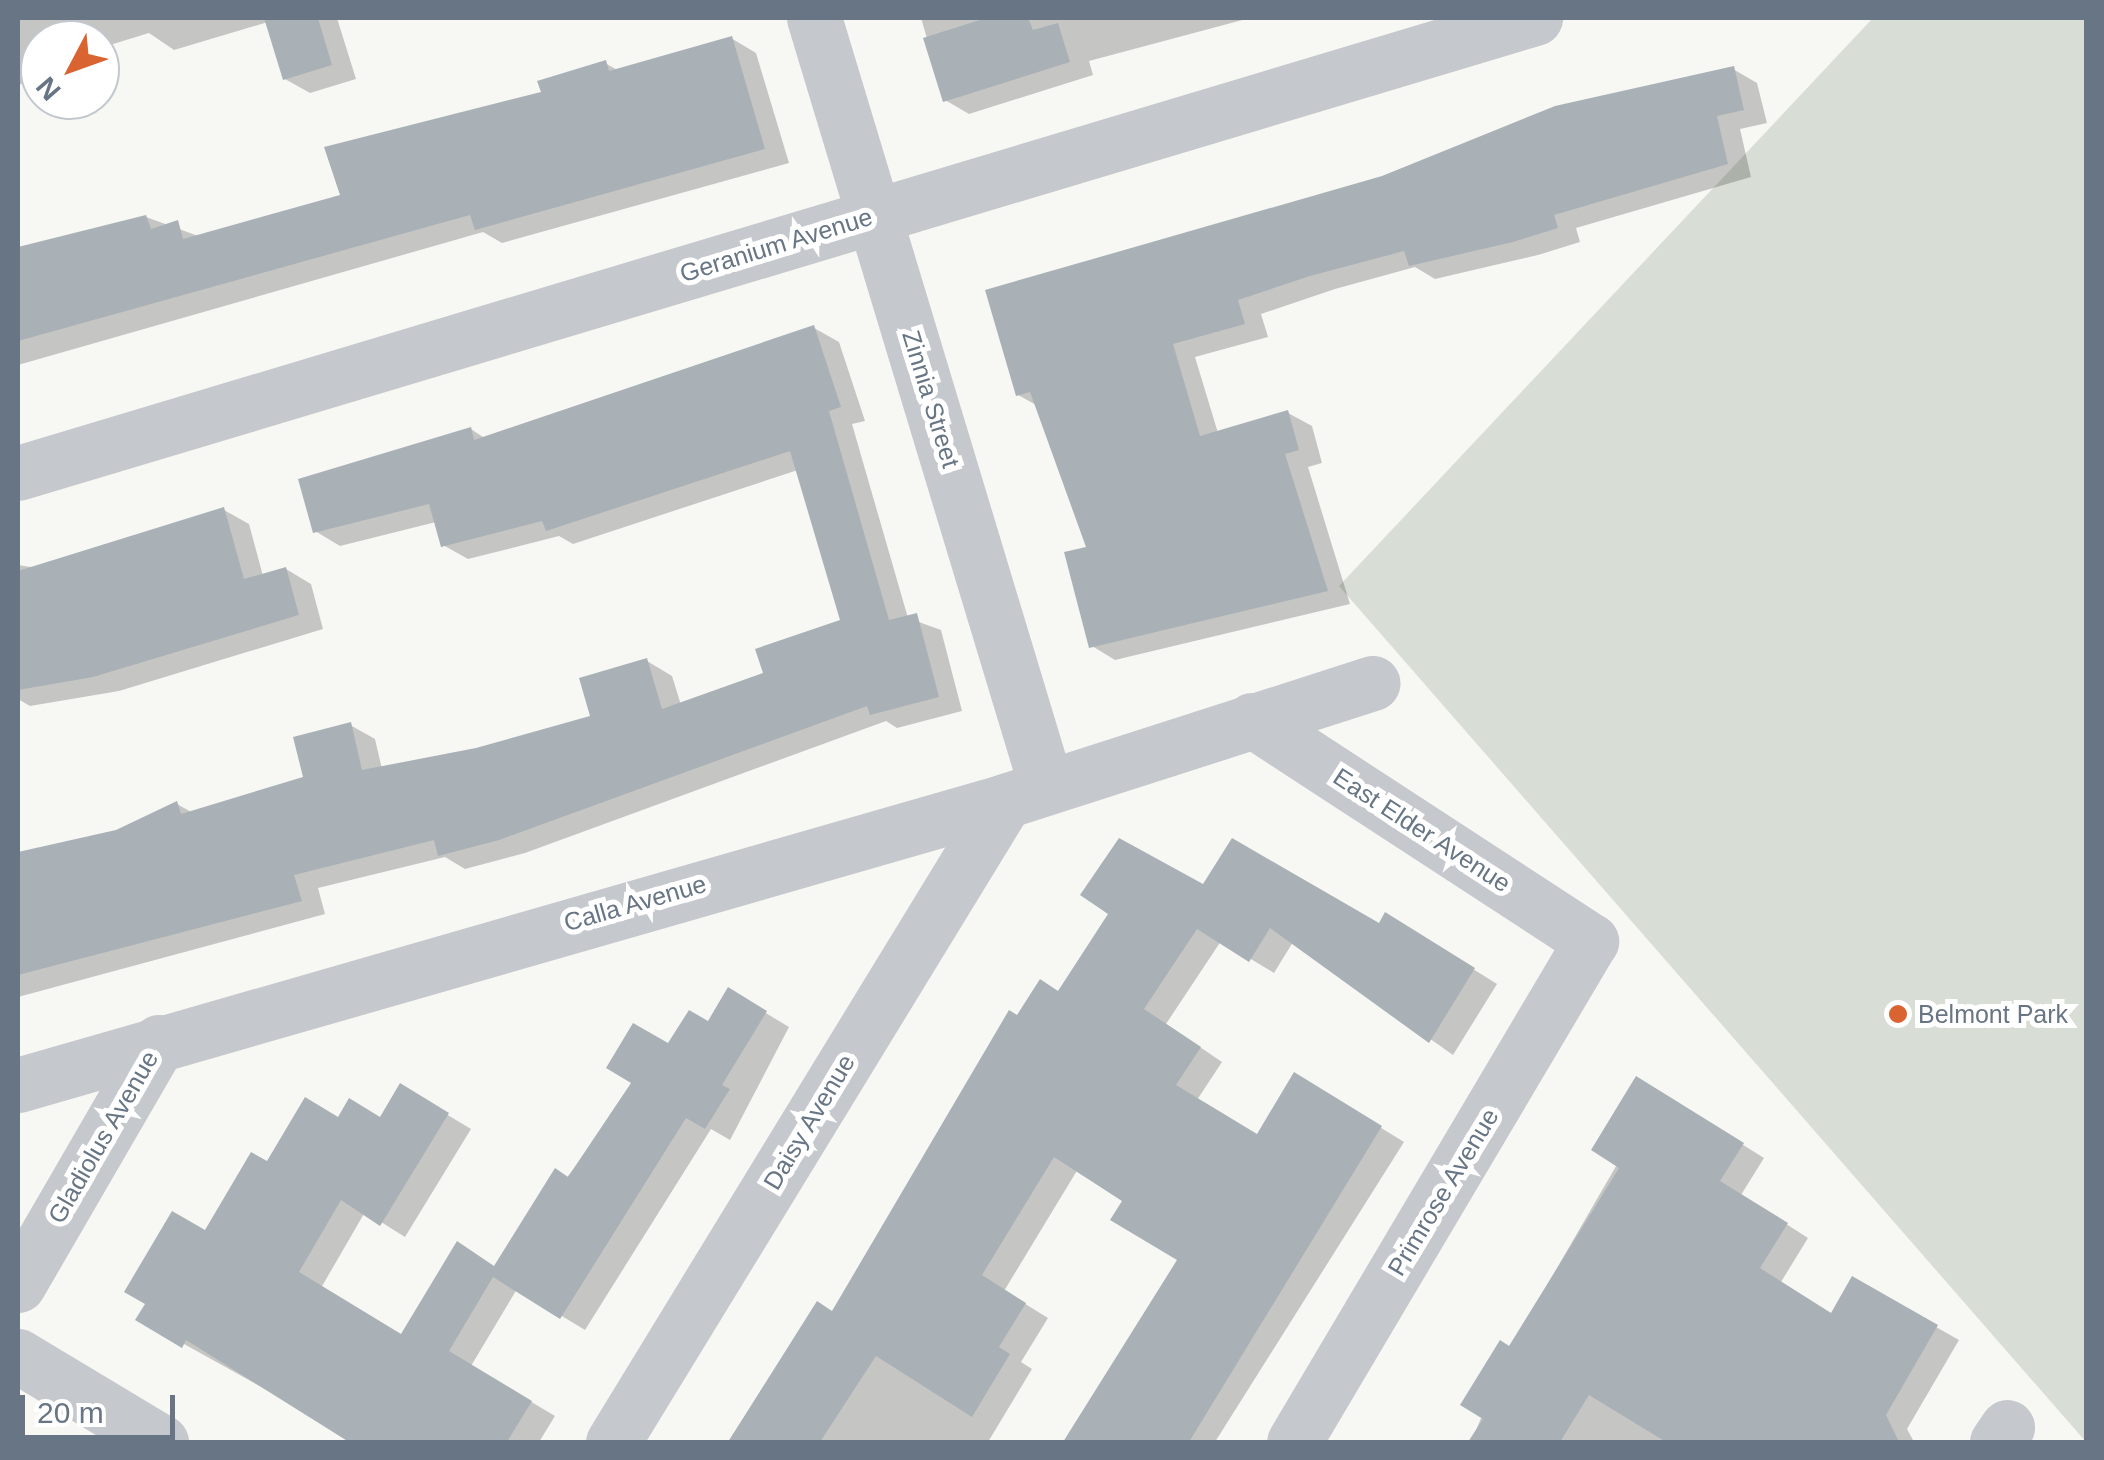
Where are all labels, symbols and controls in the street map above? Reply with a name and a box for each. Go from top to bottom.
north arrow [20,20,120,120]
text: N [30,71,67,107]
street label: Geranium Avenue [675,201,877,289]
street label: Zinnia Street [896,327,966,471]
street label: East Elder Avenue [1327,761,1517,899]
street label: Calla Avenue [560,868,710,938]
place label: Belmont Park [1918,999,2068,1029]
marker: Belmont Park [1887,1003,1909,1025]
street label: Gladiolus Avenue [41,1045,165,1229]
street label: Daisy Avenue [757,1048,861,1196]
street label: Primrose Avenue [1381,1102,1505,1282]
scale bar [25,1375,180,1437]
text: 20 m [37,1396,104,1429]

